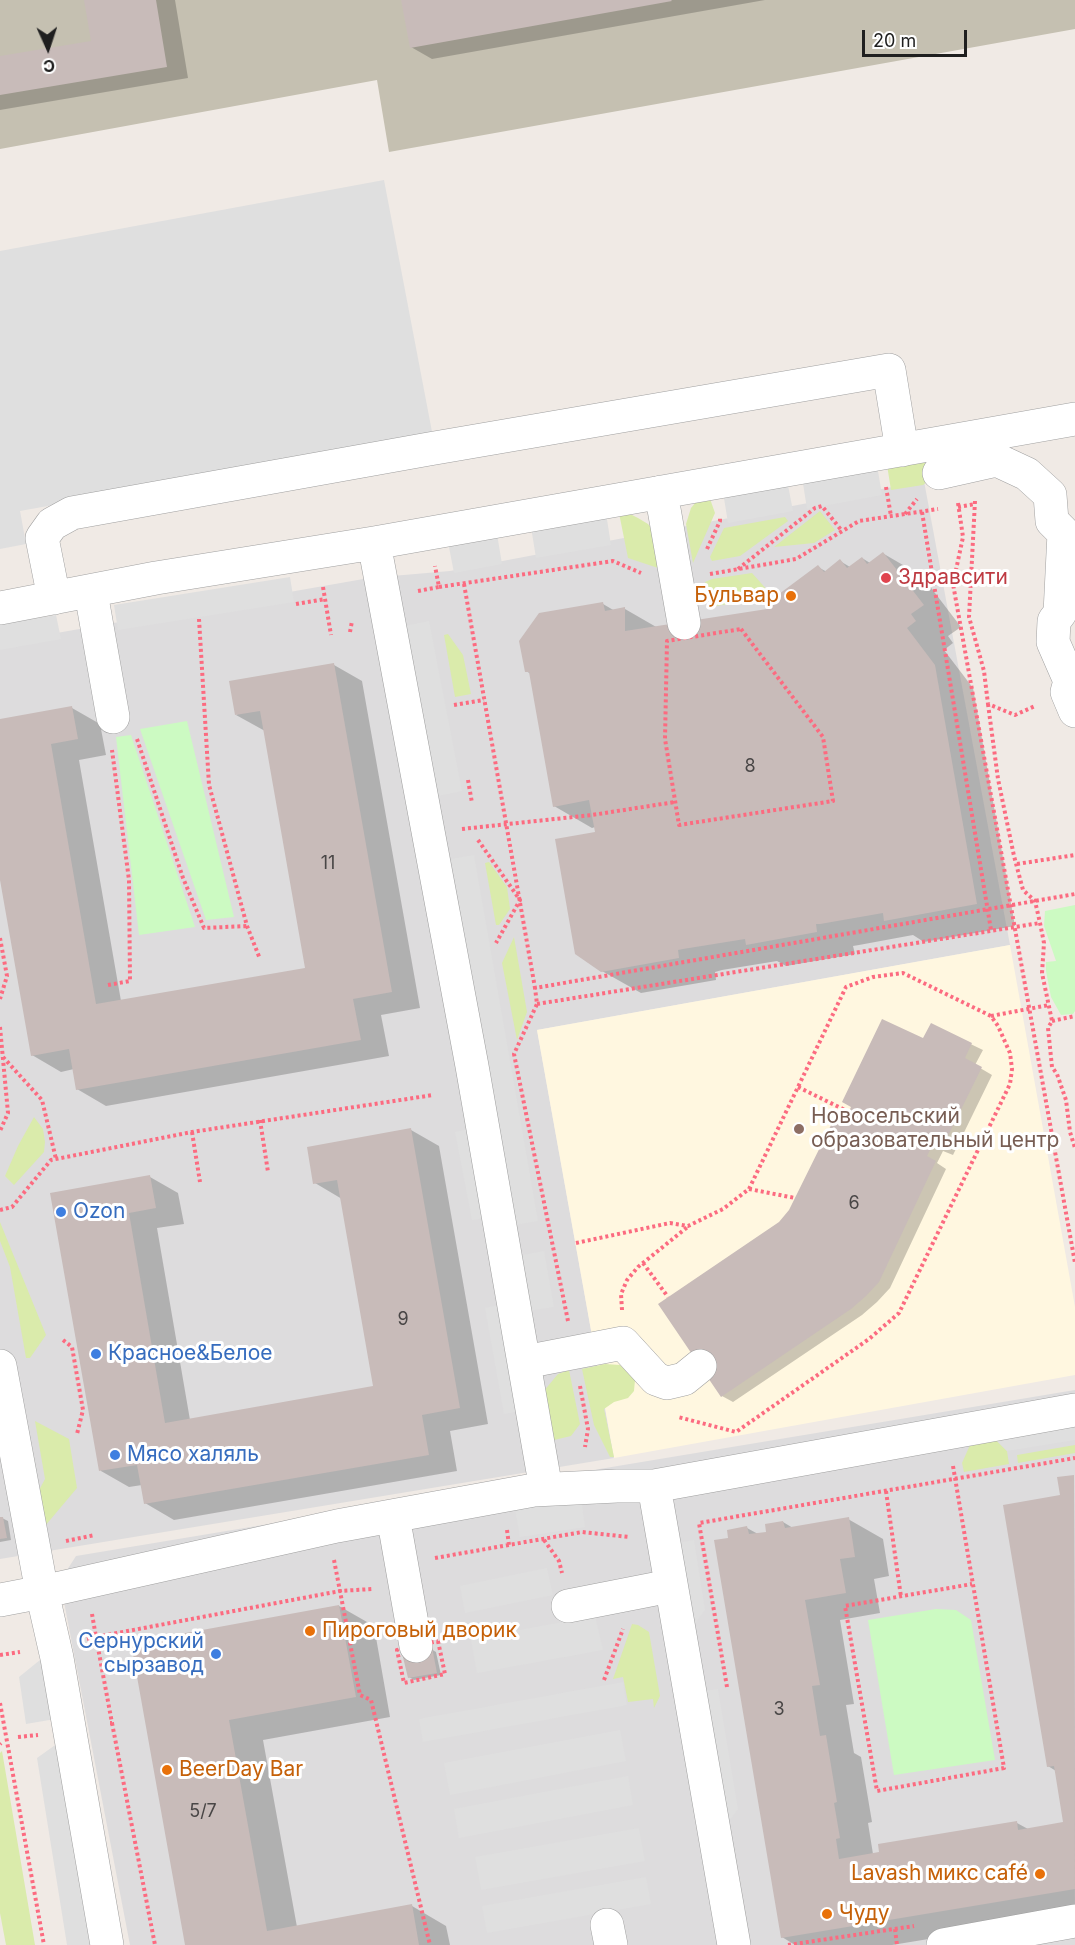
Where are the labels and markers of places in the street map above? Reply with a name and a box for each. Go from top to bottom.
place label: Здравсити [898,565,1008,591]
marker: Здравсити [879,571,893,585]
place label: Бульвар [694,583,779,609]
marker: Бульвар [784,589,798,603]
place label: Новосельский образовательный центр [811,1104,1059,1154]
marker: Новосельский образовательный центр [792,1122,806,1136]
place label: Ozon [73,1199,125,1225]
marker: Ozon [54,1205,68,1219]
place label: Красное&Белое [108,1341,272,1367]
marker: Красное&Белое [89,1347,103,1361]
place label: Мясо халяль [127,1442,259,1468]
marker: Мясо халяль [108,1448,122,1462]
place label: Пироговый дворик [322,1618,517,1644]
marker: Пироговый дворик [303,1624,317,1638]
place label: Сернурский сырзавод [78,1629,204,1679]
marker: Сернурский сырзавод [209,1647,223,1661]
place label: BeerDay Bar [179,1757,303,1783]
marker: BeerDay Bar [160,1763,174,1777]
place label: Lavash микс café [851,1861,1028,1887]
marker: Lavash микс café [1033,1867,1047,1881]
place label: Чуду [839,1901,890,1927]
marker: Чуду [820,1907,834,1921]

